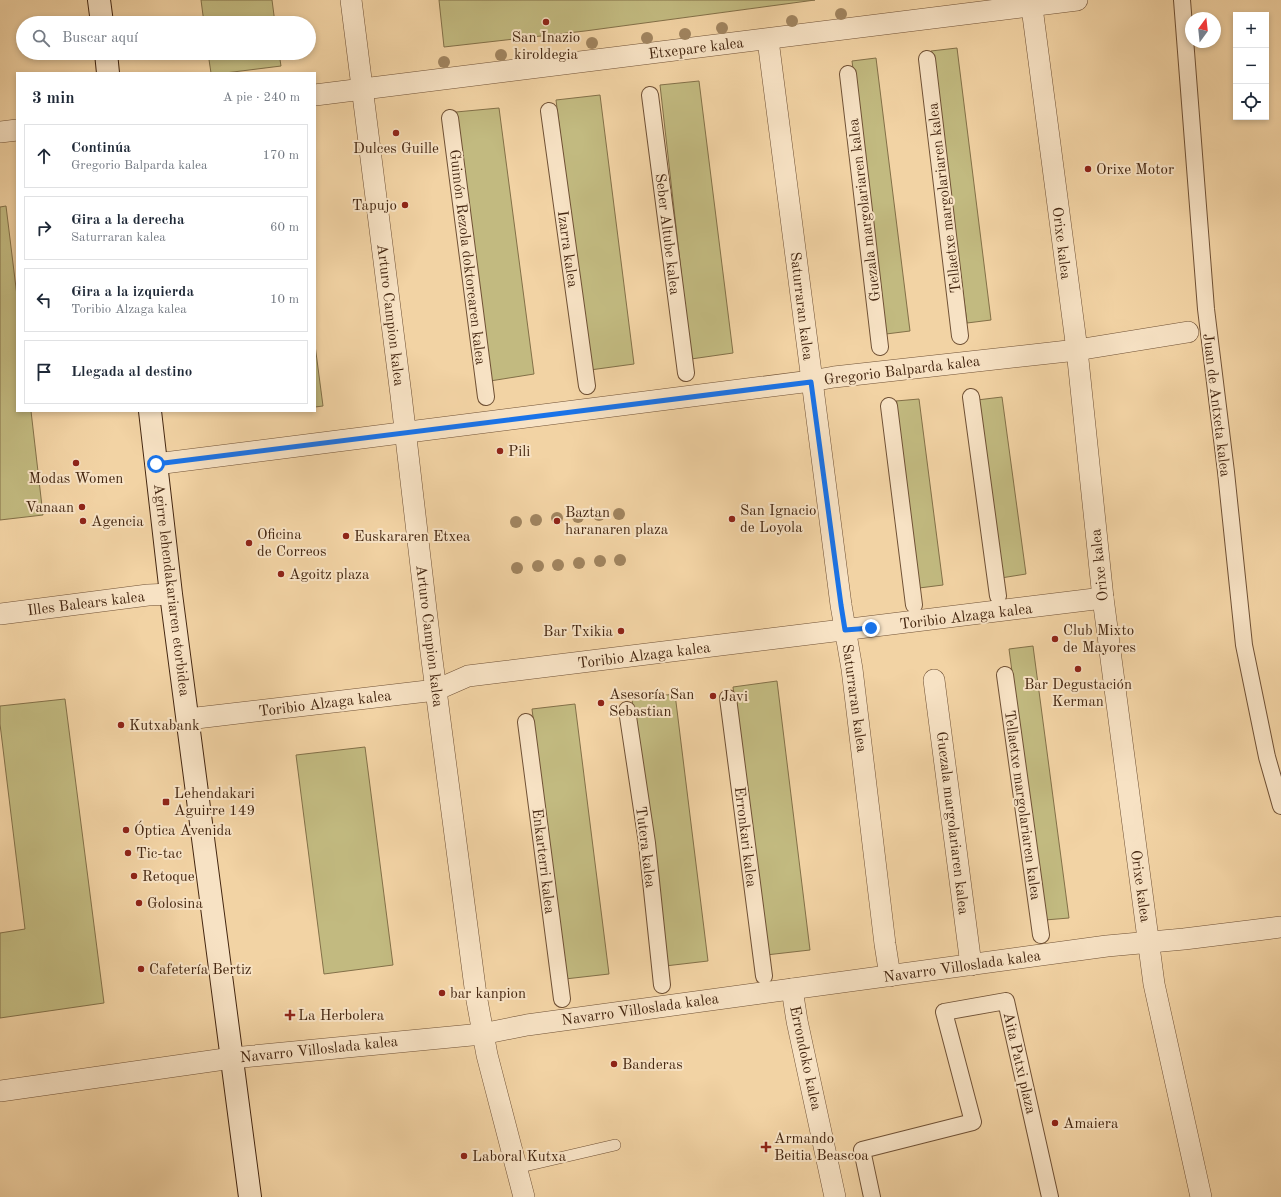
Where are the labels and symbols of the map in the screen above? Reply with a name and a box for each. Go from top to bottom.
north arrow [1185,12,1221,48]
marker: San Inazio kiroldegia [541,17,551,27]
place label: San Inazio kiroldegia [512,31,580,63]
street label: Etxepare kalea [648,36,745,63]
street label: Tellaetxe margolariaren kalea [926,101,965,294]
street label: Guezala margolariaren kalea [847,117,884,302]
marker: Dulces Guille [391,128,401,138]
place label: Dulces Guille [353,142,439,157]
street label: Guimón Rezola doktorearen kalea [446,149,487,366]
place label: Orixe Motor [1096,163,1174,178]
marker: Orixe Motor [1083,164,1093,174]
street label: Seber Altube kalea [652,173,681,296]
place label: Tapujo [352,199,397,214]
marker: Tapujo [400,200,410,210]
street label: Orixe kalea [1049,206,1072,281]
street label: Izarra kalea [554,210,579,289]
street label: Arturo Campion kalea [373,243,406,388]
street label: Saturraran kalea [786,251,815,362]
street label: Juan de Antxeta kalea [1199,333,1232,478]
street label: Gregorio Balparda kalea [823,354,982,389]
place label: Pili [508,445,530,460]
marker: Pili [495,446,505,456]
route start [147,455,165,473]
marker: Modas Women [71,458,81,468]
place label: Modas Women [29,472,123,487]
street label: Agirre lehendakariaren etorbidea [150,483,191,698]
place label: Vanaan [25,501,74,516]
marker: Vanaan [77,502,87,512]
place label: San Ignacio de Loyola [740,504,817,536]
place label: Baztan haranaren plaza [565,506,669,538]
marker: San Ignacio de Loyola [727,514,737,524]
place label: Agencia [91,515,144,530]
marker: Agencia [78,516,88,526]
marker: Baztan haranaren plaza [552,516,562,526]
street label: Orixe kalea [1089,527,1112,602]
place label: Oficina de Correos [257,528,327,560]
place label: Euskararen Etxea [354,530,471,545]
marker: Euskararen Etxea [341,531,351,541]
marker: Oficina de Correos [244,538,254,548]
street label: Arturo Campion kalea [412,564,445,709]
place label: Agoitz plaza [289,568,370,583]
marker: Agoitz plaza [276,569,286,579]
street label: Illes Balears kalea [27,590,146,619]
street label: Toribio Alzaga kalea [899,602,1034,633]
route end [862,619,880,637]
place label: Club Mixto de Mayores [1063,624,1136,656]
place label: Bar Txikia [543,625,614,640]
marker: Bar Txikia [616,626,626,636]
marker: Club Mixto de Mayores [1050,634,1060,644]
street label: Toribio Alzaga kalea [577,641,712,672]
street label: Saturraran kalea [838,643,869,754]
marker: Bar Degustación Kerman [1073,664,1083,674]
place label: Bar Degustación Kerman [1024,678,1132,710]
place label: Asesoría San Sebastian [609,688,694,720]
street label: Toribio Alzaga kalea [258,689,393,720]
place label: Javi [721,690,748,705]
marker: Javi [708,691,718,701]
marker: Asesoría San Sebastian [596,698,606,708]
street label: Tellaetxe margolariaren kalea [1001,709,1042,902]
place label: Kutxabank [129,719,200,734]
marker: Kutxabank [116,720,126,730]
street label: Guezala margolariaren kalea [933,731,970,916]
street label: Erronkari kalea [731,786,758,889]
place label: Lehendakari Aguirre 149 [174,787,255,819]
marker: Lehendakari Aguirre 149 [161,797,171,807]
street label: Tutera kalea [632,805,657,889]
street label: Enkarterri kalea [529,808,556,915]
place label: Óptica Avenida [134,820,232,839]
marker: Óptica Avenida [121,825,131,835]
place label: Tic-tac [136,847,183,862]
marker: Tic-tac [123,848,133,858]
street label: Orixe kalea [1127,849,1152,924]
place label: Retoque [142,870,195,885]
marker: Retoque [129,871,139,881]
place label: Golosina [147,897,203,912]
marker: Golosina [134,898,144,908]
street label: Navarro Villoslada kalea [883,949,1042,986]
place label: Cafetería Bertiz [149,963,252,978]
marker: Cafetería Bertiz [136,964,146,974]
place label: bar kanpion [450,987,526,1002]
marker: bar kanpion [437,988,447,998]
street label: Navarro Villoslada kalea [561,992,720,1029]
street label: Errondoko kalea [786,1005,823,1113]
place label: La Herbolera [298,1009,385,1024]
marker: La Herbolera [285,1010,295,1020]
street label: Aita Patxi plaza [1000,1011,1038,1116]
street label: Navarro Villoslada kalea [239,1035,399,1066]
place label: Banderas [622,1058,683,1073]
marker: Banderas [609,1059,619,1069]
place label: Amaiera [1063,1117,1119,1132]
marker: Amaiera [1050,1118,1060,1128]
place label: Armando Beitia Beascoa [774,1132,869,1164]
marker: Armando Beitia Beascoa [761,1142,771,1152]
place label: Laboral Kutxa [472,1150,567,1165]
marker: Laboral Kutxa [459,1151,469,1161]

